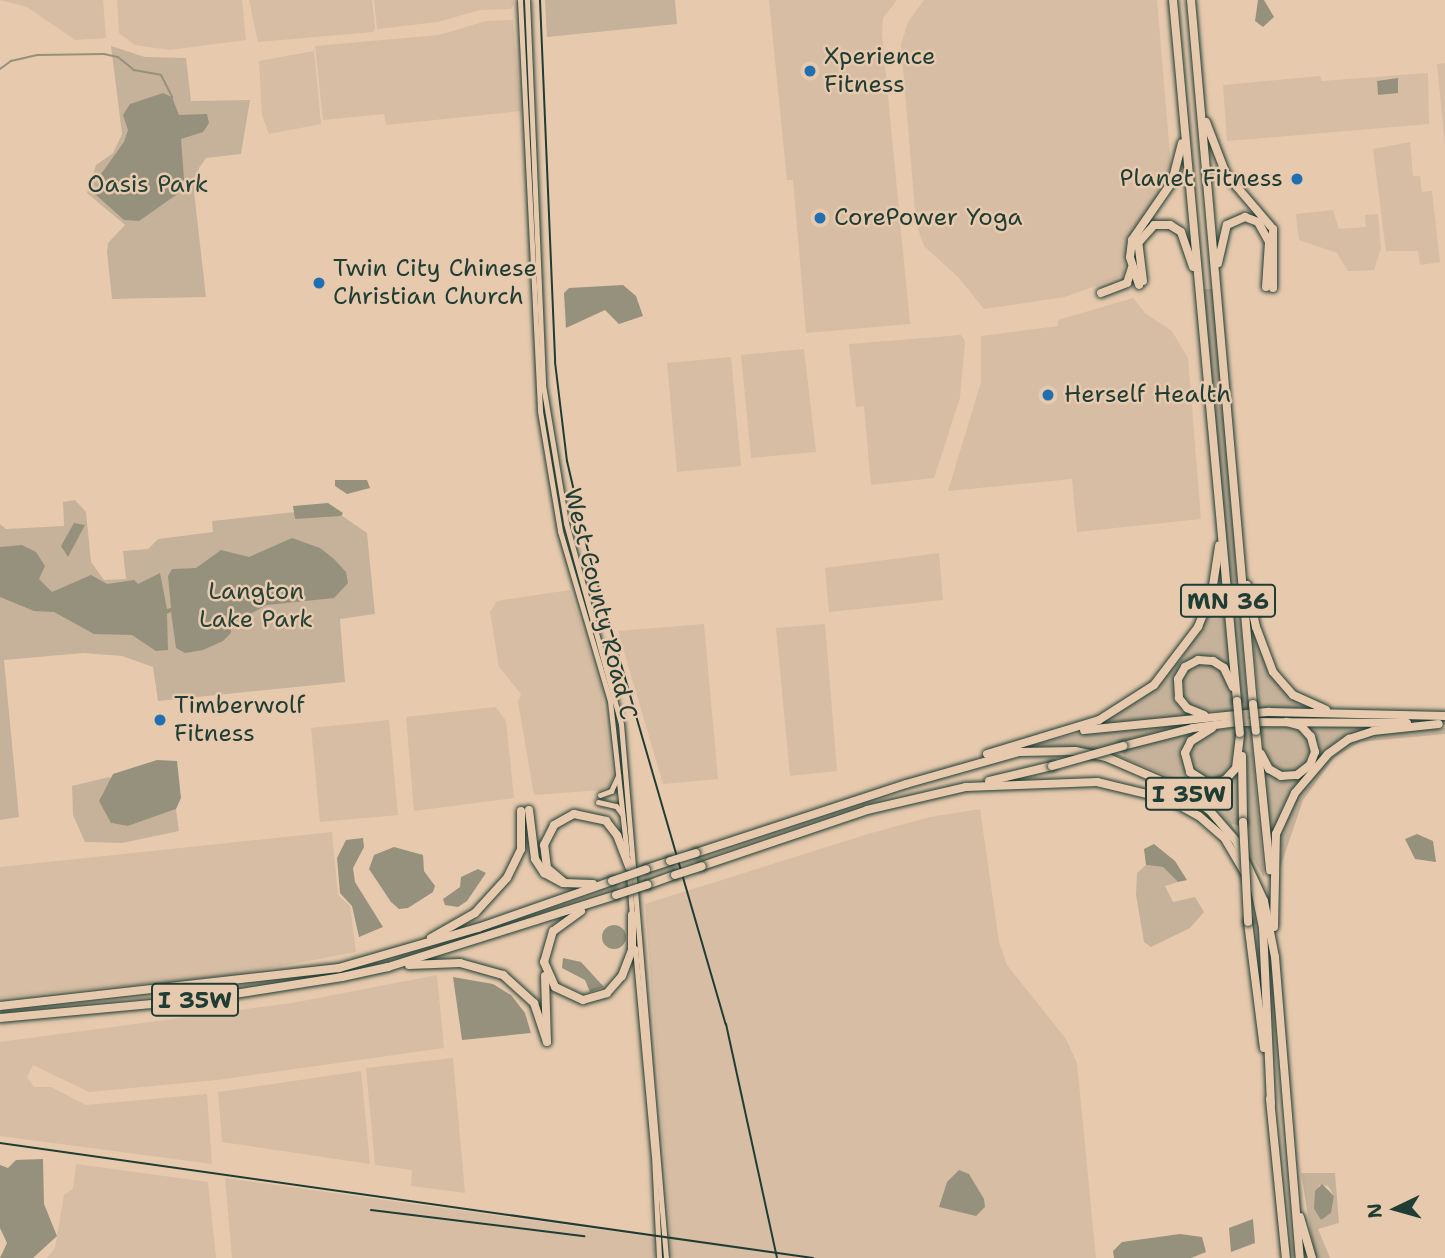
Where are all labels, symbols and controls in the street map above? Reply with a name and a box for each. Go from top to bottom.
place label: Xperience Fitness [824,43,936,99]
marker: Xperience Fitness [802,63,818,79]
place label: Planet Fitness [1119,165,1283,193]
park label: Oasis Park [87,171,209,199]
marker: Planet Fitness [1289,171,1305,187]
place label: CorePower Yoga [834,204,1023,232]
marker: CorePower Yoga [812,210,828,226]
place label: Twin City Chinese Christian Church [333,255,537,311]
marker: Twin City Chinese Christian Church [311,275,327,291]
place label: Herself Health [1064,381,1231,409]
marker: Herself Health [1038,385,1058,405]
street label: West County Road C [557,485,643,723]
park label: Langton Lake Park [199,578,313,634]
road number: MN 36 [1179,582,1277,621]
place label: Timberwolf Fitness [174,692,305,748]
marker: Timberwolf Fitness [152,712,168,728]
road number: I 35W [1144,774,1234,814]
road number: I 35W [150,981,241,1020]
north arrow [1361,1174,1431,1244]
text: N [1361,1202,1388,1219]

